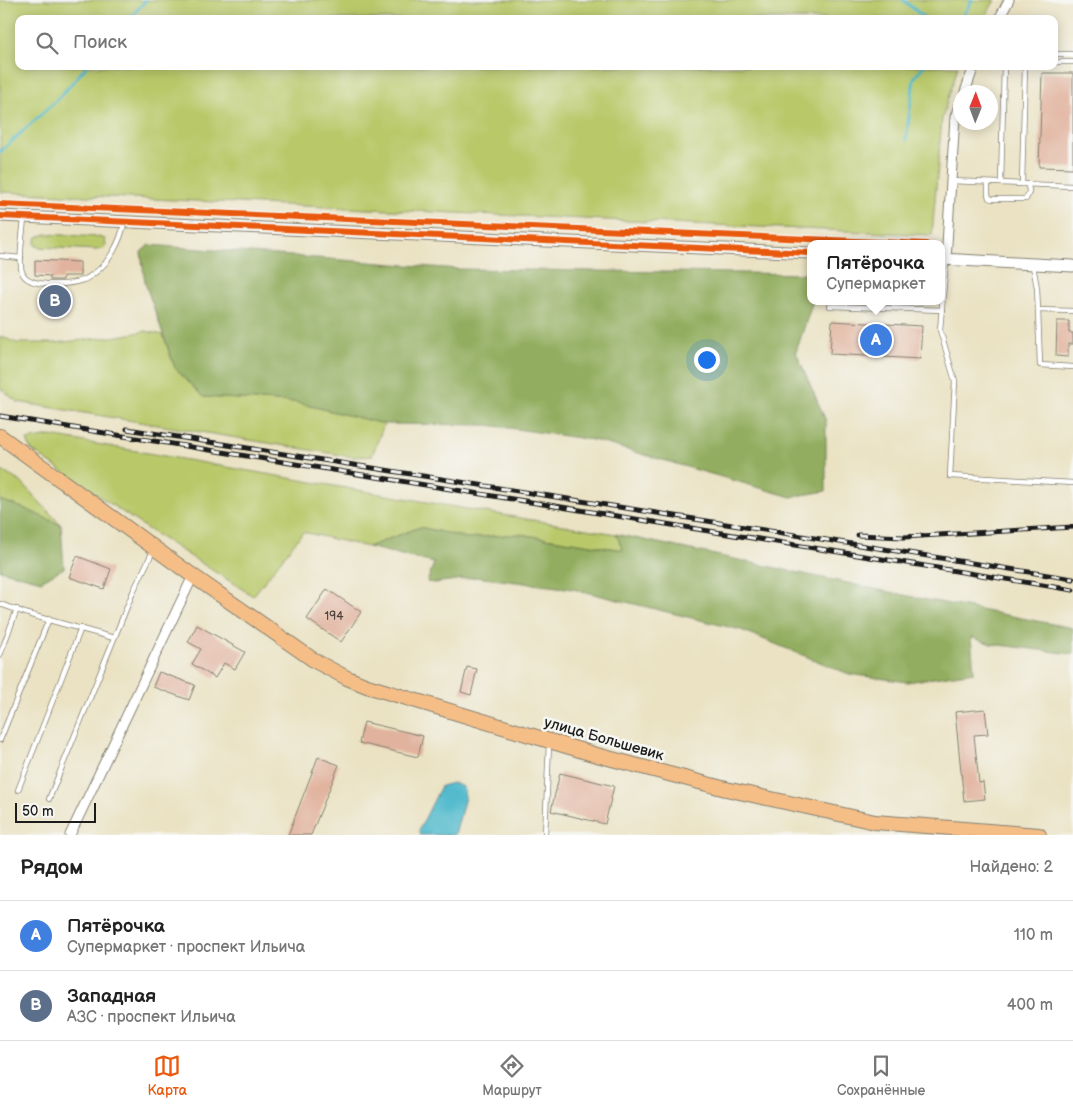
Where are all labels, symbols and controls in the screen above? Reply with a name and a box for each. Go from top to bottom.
search box [15,15,1058,70]
icon: search [33,29,61,57]
text: Поиск [73,31,127,54]
north arrow [953,85,998,130]
popup [807,240,945,305]
text: Пятёрочка [826,252,924,275]
text: Супермаркет [826,275,926,294]
pin: B [39,282,71,320]
pin: A [860,321,892,359]
your location [694,347,720,373]
house number: 194 [325,609,344,624]
street label: улица Большевик [542,713,666,765]
scale bar [15,800,96,823]
text: 50 m [22,803,54,820]
text: Рядом [20,855,83,880]
text: Найдено: 2 [969,858,1053,877]
text: Пятёрочка [67,915,165,938]
text: A [31,926,41,945]
text: 110 m [1014,926,1053,945]
text: Супермаркет · проспект Ильича [67,938,305,957]
text: Западная [67,985,156,1008]
text: B [30,996,42,1015]
text: 400 m [1007,996,1053,1015]
text: АЗС · проспект Ильича [67,1008,236,1027]
tab: Карта [148,1052,187,1099]
tab: Маршрут [482,1052,542,1099]
tab: Сохранённые [837,1052,925,1099]

